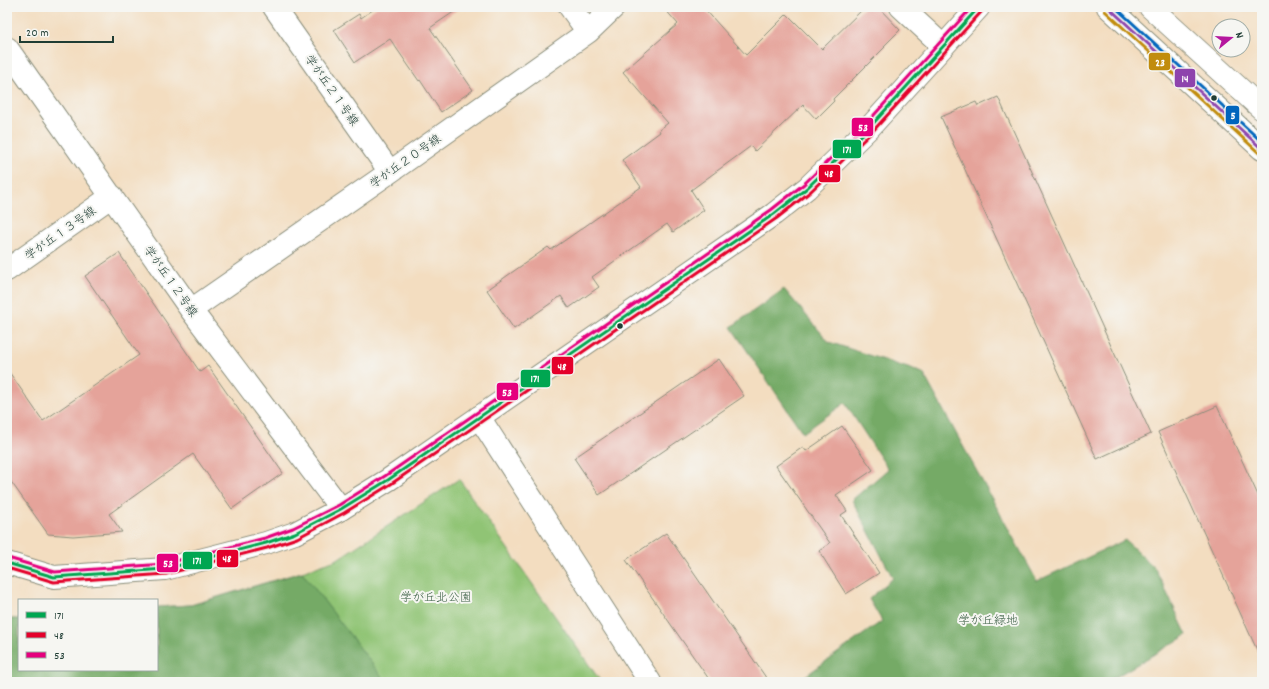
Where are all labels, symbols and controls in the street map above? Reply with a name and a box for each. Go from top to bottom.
scale bar [20,18,113,44]
north arrow [1211,18,1251,58]
text: 20 m [26,25,49,42]
text: N [1230,30,1247,41]
street label: 学が丘２１号線 [300,52,362,130]
line badge: 23 [1148,52,1171,71]
text: 23 [1155,56,1165,72]
line badge: 14 [1174,68,1196,88]
text: 14 [1182,72,1188,88]
unlabelled marker [1209,93,1219,103]
line badge: 5 [1225,105,1240,125]
text: 5 [1230,109,1236,125]
line badge: 53 [851,117,874,137]
text: 53 [858,121,868,137]
street label: 学が丘２０号線 [367,131,445,193]
line badge: 171 [832,139,862,159]
text: 171 [842,143,852,159]
line badge: 48 [818,164,841,183]
text: 48 [825,167,834,183]
street label: 学が丘１３号線 [22,203,100,265]
street label: 学が丘１２号線 [139,243,201,321]
unlabelled marker [615,321,625,331]
line badge: 48 [551,356,574,375]
text: 48 [558,360,567,376]
line badge: 171 [520,369,551,388]
text: 171 [530,372,540,388]
line badge: 53 [496,382,519,401]
text: 53 [502,386,512,402]
line badge: 48 [216,549,239,568]
line badge: 171 [182,551,213,570]
text: 48 [223,552,232,568]
line badge: 53 [156,553,179,573]
text: 171 [192,554,202,570]
text: 53 [163,557,173,573]
park label: 学が丘北公園 [400,590,472,607]
legend [18,599,158,671]
text: 171 [54,608,64,625]
park label: 学が丘緑地 [958,613,1018,630]
text: 48 [54,628,64,645]
text: 53 [54,648,65,665]

